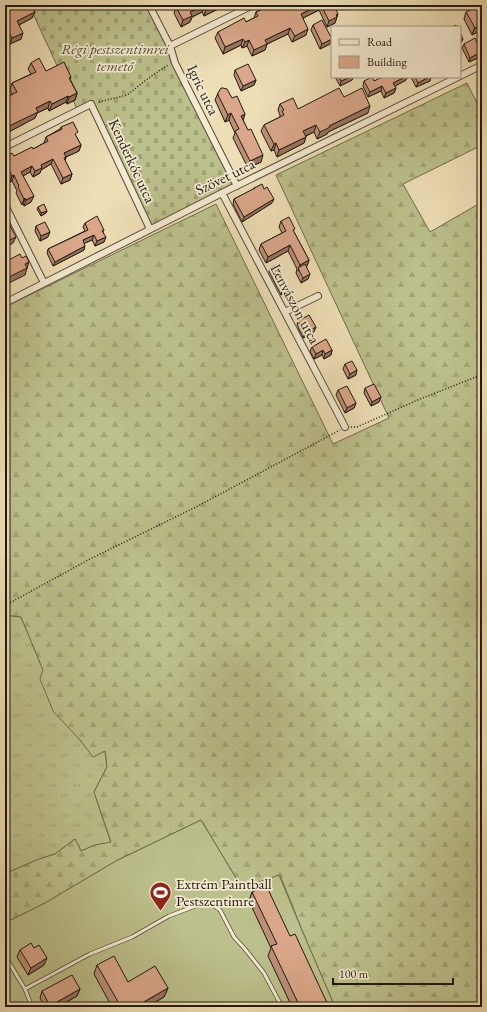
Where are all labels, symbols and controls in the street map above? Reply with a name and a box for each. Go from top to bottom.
legend [331,26,461,78]
text: Road [367,34,393,50]
park label: Régi pestszentimrei temető [61,39,170,75]
text: Building [367,54,408,70]
street label: Igric utca [183,61,224,118]
street label: Kenderkóc utca [105,116,160,206]
street label: Szövet utca [192,154,258,199]
street label: Lenvászon utca [266,261,324,347]
place label: Extrém Paintball Pestszentimre [176,874,272,910]
sports icon: Extrém Paintball Pestszentimre [147,880,173,913]
scale bar [333,960,453,986]
text: 100 m [339,966,369,982]

